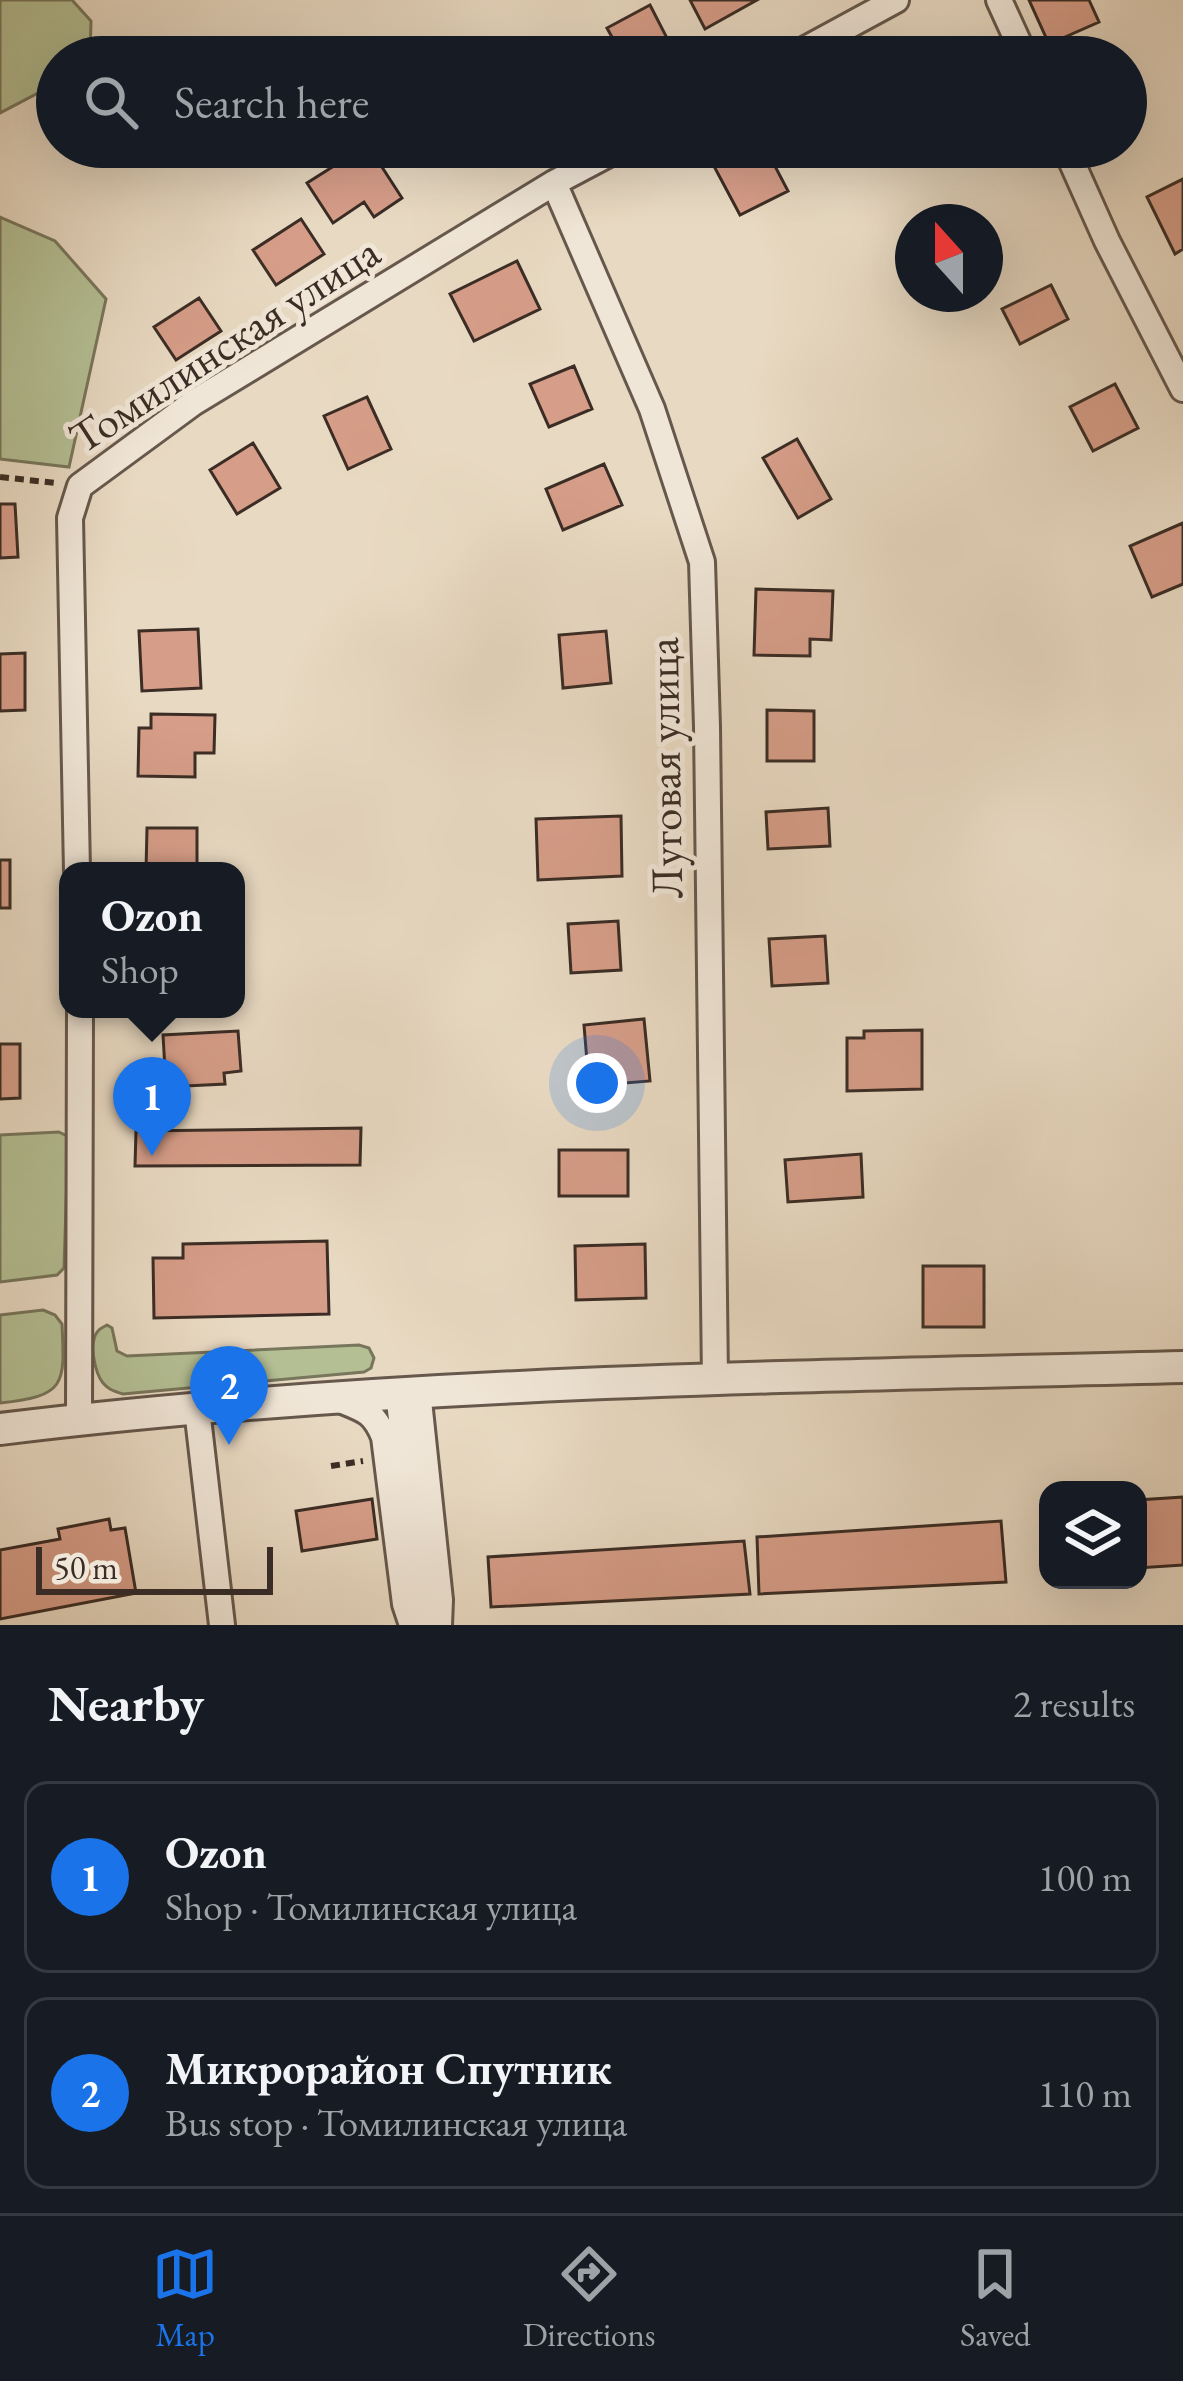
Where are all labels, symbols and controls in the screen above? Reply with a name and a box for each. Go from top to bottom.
search box [36,36,1147,168]
icon: search [78,69,144,135]
text: Search here [174,73,369,131]
north arrow [895,204,1003,312]
street label: Томилинская улица [58,222,390,466]
street label: Луговая улица [633,637,695,899]
popup [59,862,245,1018]
text: Ozon [101,886,203,944]
text: Shop [101,944,179,995]
your location [567,1053,627,1113]
pin: 1 [113,1057,191,1156]
pin: 2 [190,1346,268,1445]
map controls [1039,1481,1147,1589]
button: layers [1039,1481,1147,1589]
scale bar [36,1541,273,1594]
text: 50 m [54,1546,118,1589]
text: Nearby [48,1670,204,1736]
text: 2 results [1013,1678,1135,1729]
text: Ozon [165,1823,267,1881]
text: 1 [80,1852,100,1903]
text: 100 m [1038,1852,1132,1903]
text: Shop · Томилинская улица [165,1881,577,1932]
text: Микрорайон Спутник [165,2039,612,2097]
text: 2 [80,2068,100,2119]
text: 110 m [1038,2068,1132,2119]
text: Bus stop · Томилинская улица [165,2097,627,2148]
tab: Map [152,2241,218,2356]
tab: Directions [523,2241,656,2356]
tab: Saved [960,2241,1031,2356]

